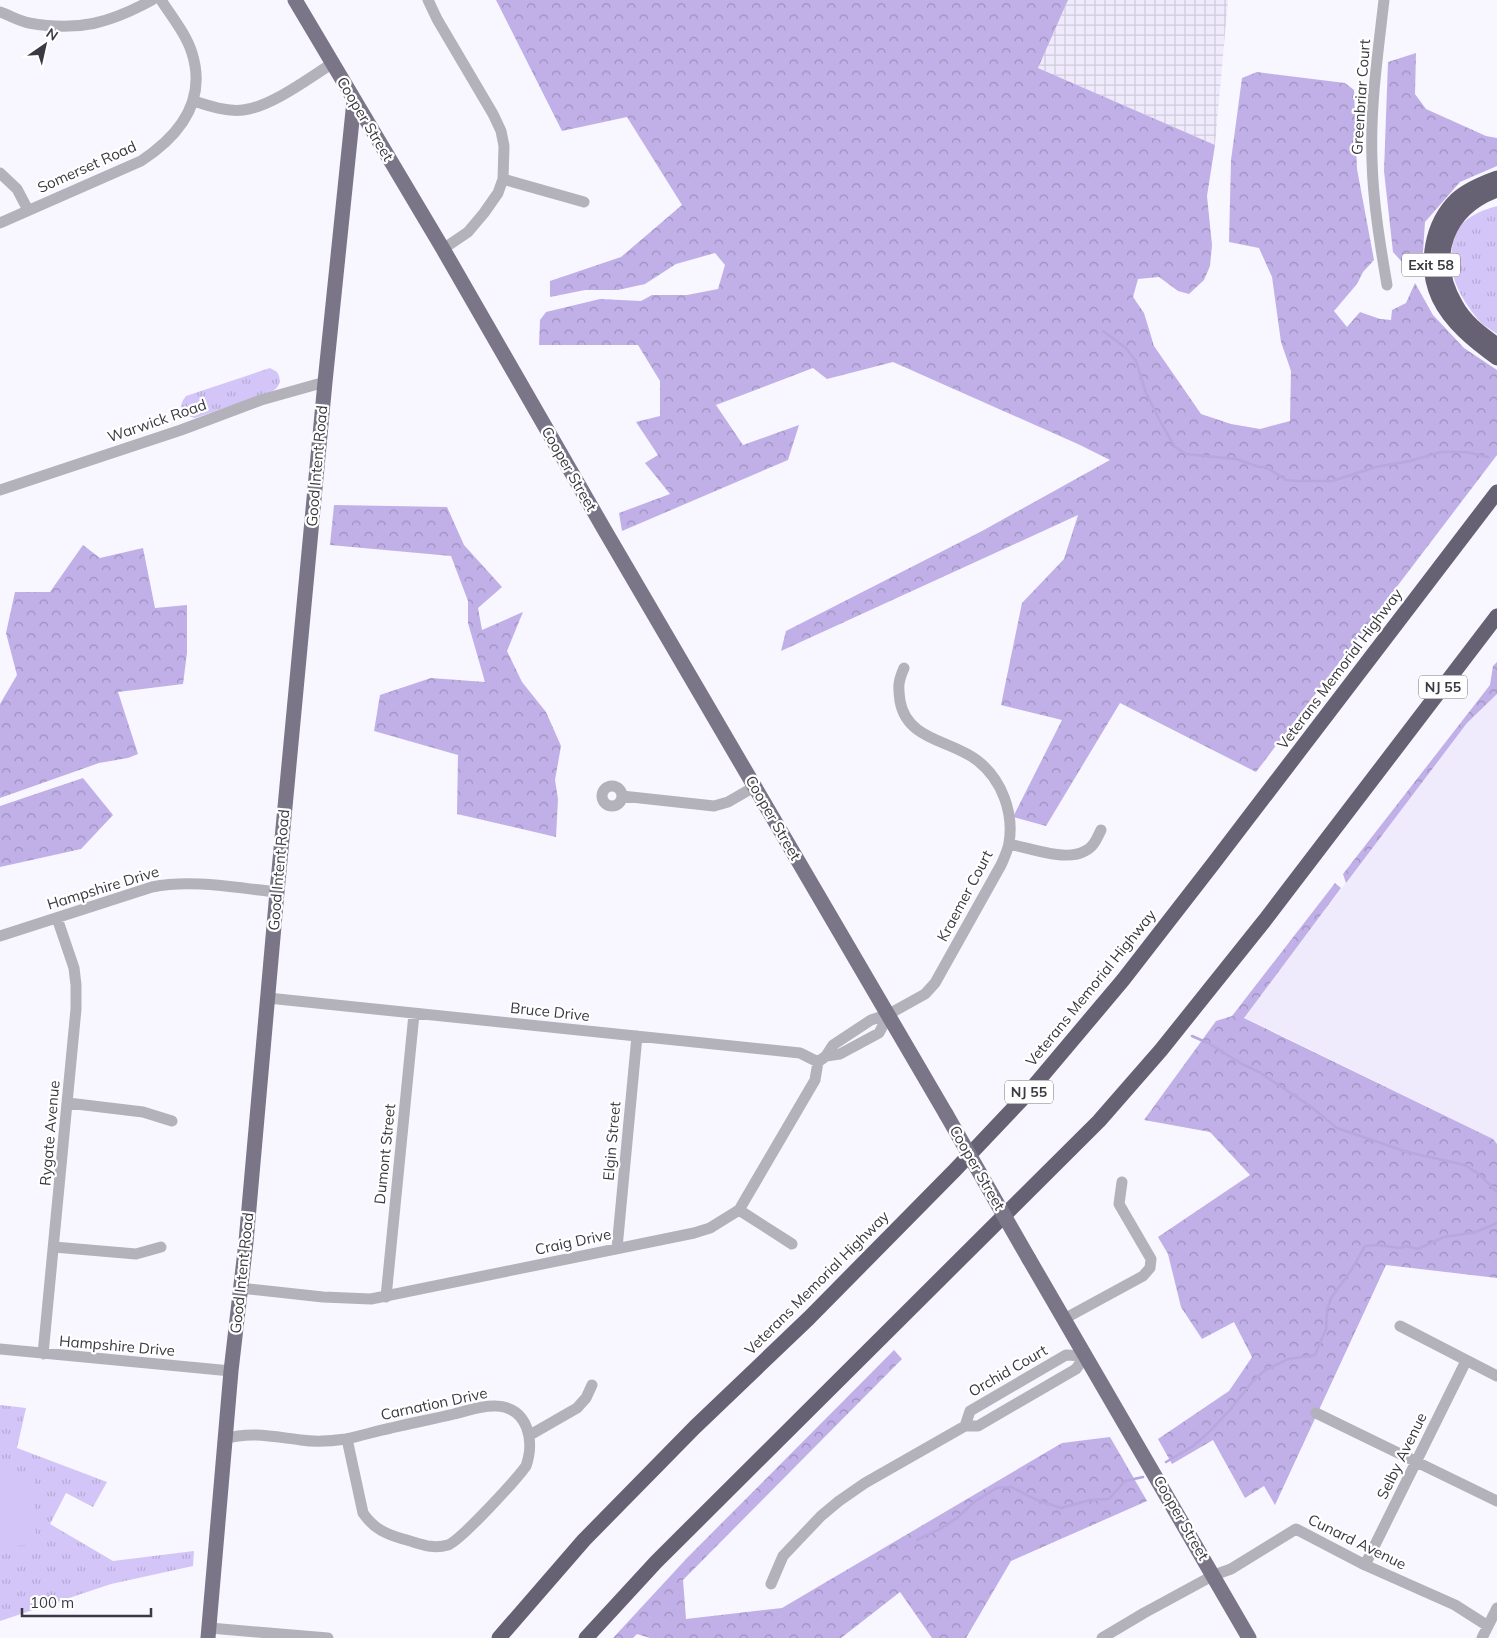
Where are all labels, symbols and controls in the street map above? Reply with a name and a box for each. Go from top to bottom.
north arrow [20,20,70,70]
text: N [43,24,62,45]
street label: Greenbriar Court [1347,39,1374,155]
street label: Cooper Street [333,73,398,164]
street label: Somerset Road [34,136,139,197]
road number: Exit 58 [1402,254,1460,276]
street label: Warwick Road [105,395,209,446]
street label: Good Intent Road [302,404,331,527]
street label: Cooper Street [537,423,601,515]
street label: Veterans Memorial Highway [1273,585,1406,753]
road number: NJ 55 [1419,676,1467,699]
street label: Cooper Street [741,772,805,864]
street label: Good Intent Road [264,808,293,931]
street label: Kraemer Court [933,847,997,945]
street label: Hampshire Drive [45,861,161,914]
street label: Veterans Memorial Highway [1021,905,1160,1070]
street label: Bruce Drive [509,998,591,1025]
street label: Rygate Avenue [35,1079,64,1186]
road number: NJ 55 [1005,1080,1053,1104]
street label: Elgin Street [599,1101,624,1181]
street label: Dumont Street [370,1103,399,1205]
street label: Cooper Street [945,1122,1009,1214]
street label: Veterans Memorial Highway [740,1206,893,1359]
street label: Good Intent Road [226,1211,257,1334]
street label: Craig Drive [533,1224,613,1259]
street label: Hampshire Drive [58,1331,176,1360]
street label: Orchid Court [965,1340,1050,1401]
street label: Carnation Drive [379,1383,489,1424]
street label: Selby Avenue [1372,1409,1431,1502]
street label: Cooper Street [1149,1472,1213,1564]
street label: Cunard Avenue [1305,1510,1409,1574]
scale bar [22,1586,151,1618]
text: 100 m [30,1593,74,1612]

